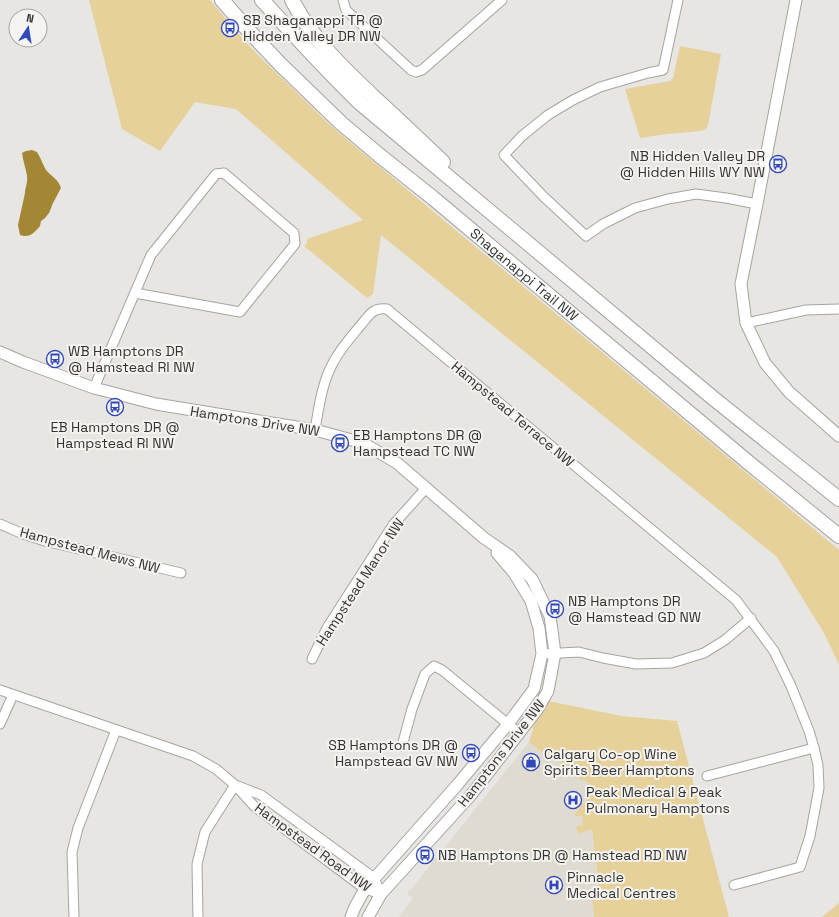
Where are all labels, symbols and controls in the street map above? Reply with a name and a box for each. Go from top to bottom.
north arrow [8,8,48,48]
text: N [25,11,35,26]
place label: SB Shaganappi TR @ Hidden Valley DR NW [243,11,383,45]
bus stop icon: SB Shaganappi TR @ Hidden Valley DR NW [220,18,240,38]
place label: NB Hidden Valley DR @ Hidden Hills WY NW [620,147,765,181]
bus stop icon: NB Hidden Valley DR @ Hidden Hills WY NW [768,154,788,174]
street label: Shaganappi Trail NW [466,224,582,325]
place label: WB Hamptons DR @ Hamstead RI NW [68,342,195,376]
bus stop icon: WB Hamptons DR @ Hamstead RI NW [45,349,65,369]
street label: Hampstead Terrace NW [448,357,578,471]
bus stop icon: EB Hamptons DR @ Hampstead RI NW [105,397,125,417]
street label: Hamptons Drive NW [189,402,321,440]
place label: EB Hamptons DR @ Hampstead RI NW [50,418,180,452]
place label: EB Hamptons DR @ Hampstead TC NW [353,426,482,460]
bus stop icon: EB Hamptons DR @ Hampstead TC NW [330,433,350,453]
street label: Hampstead Manor NW [312,515,408,649]
street label: Hampstead Mews NW [18,523,162,577]
place label: NB Hamptons DR @ Hamstead GD NW [568,592,701,626]
bus stop icon: NB Hamptons DR @ Hamstead GD NW [545,599,565,619]
street label: Hamptons Drive NW [454,696,548,810]
place label: SB Hamptons DR @ Hampstead GV NW [328,736,458,770]
bus stop icon: SB Hamptons DR @ Hampstead GV NW [461,743,481,763]
place label: Calgary Co-op Wine Spirits Beer Hamptons [544,745,695,779]
shop icon: Calgary Co-op Wine Spirits Beer Hamptons [521,752,541,772]
place label: Peak Medical & Peak Pulmonary Hamptons [586,783,730,817]
hospital icon: Peak Medical & Peak Pulmonary Hamptons [563,790,583,810]
street label: Hampstead Road NW [251,799,375,895]
bus stop icon: NB Hamptons DR @ Hamstead RD NW [415,845,435,865]
place label: NB Hamptons DR @ Hamstead RD NW [438,846,687,864]
place label: Pinnacle Medical Centres [567,868,676,902]
hospital icon: Pinnacle Medical Centres [544,875,564,895]

